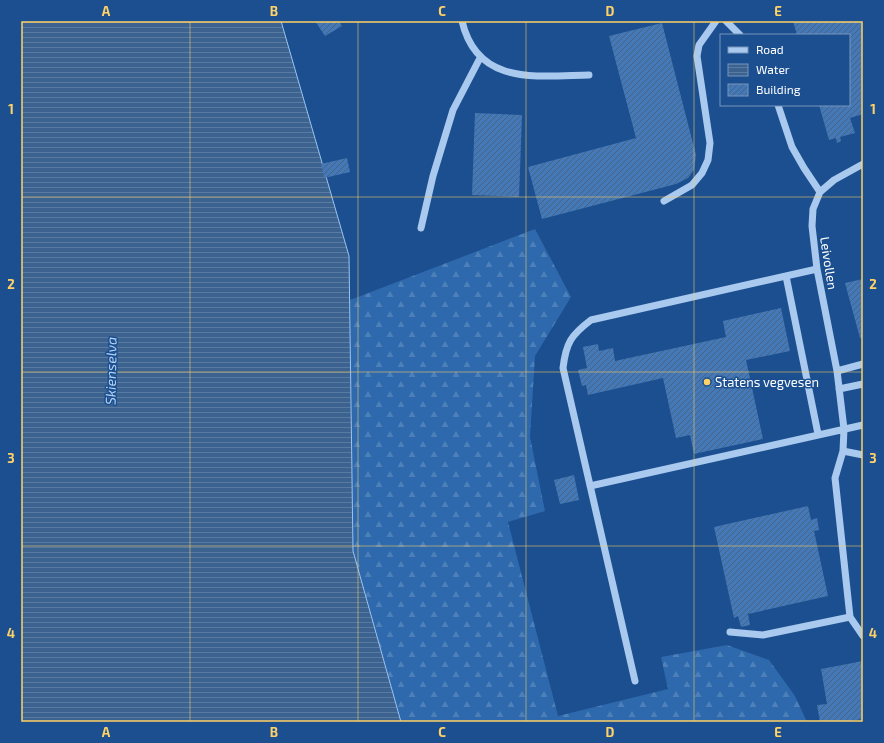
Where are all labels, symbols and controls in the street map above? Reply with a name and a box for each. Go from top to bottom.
text: A [102,3,111,19]
text: B [270,3,278,19]
text: C [438,3,446,19]
text: D [606,3,615,19]
text: E [774,3,782,19]
legend [720,34,850,106]
text: Road [756,42,784,56]
text: Water [756,62,790,76]
text: Building [756,82,801,96]
text: 1 [8,101,14,117]
text: 1 [870,101,876,117]
street label: Leivollen [817,235,841,291]
text: 2 [7,276,15,292]
text: 2 [869,276,877,292]
water label: Skienselva [101,337,120,405]
place label: Statens vegvesen [715,374,819,390]
marker: Statens vegvesen [702,377,712,387]
text: 3 [7,450,15,466]
text: 3 [869,450,877,466]
text: 4 [7,625,15,641]
text: 4 [869,625,877,641]
text: A [102,724,111,740]
text: B [270,724,278,740]
text: C [438,724,446,740]
text: D [606,724,615,740]
text: E [774,724,782,740]

